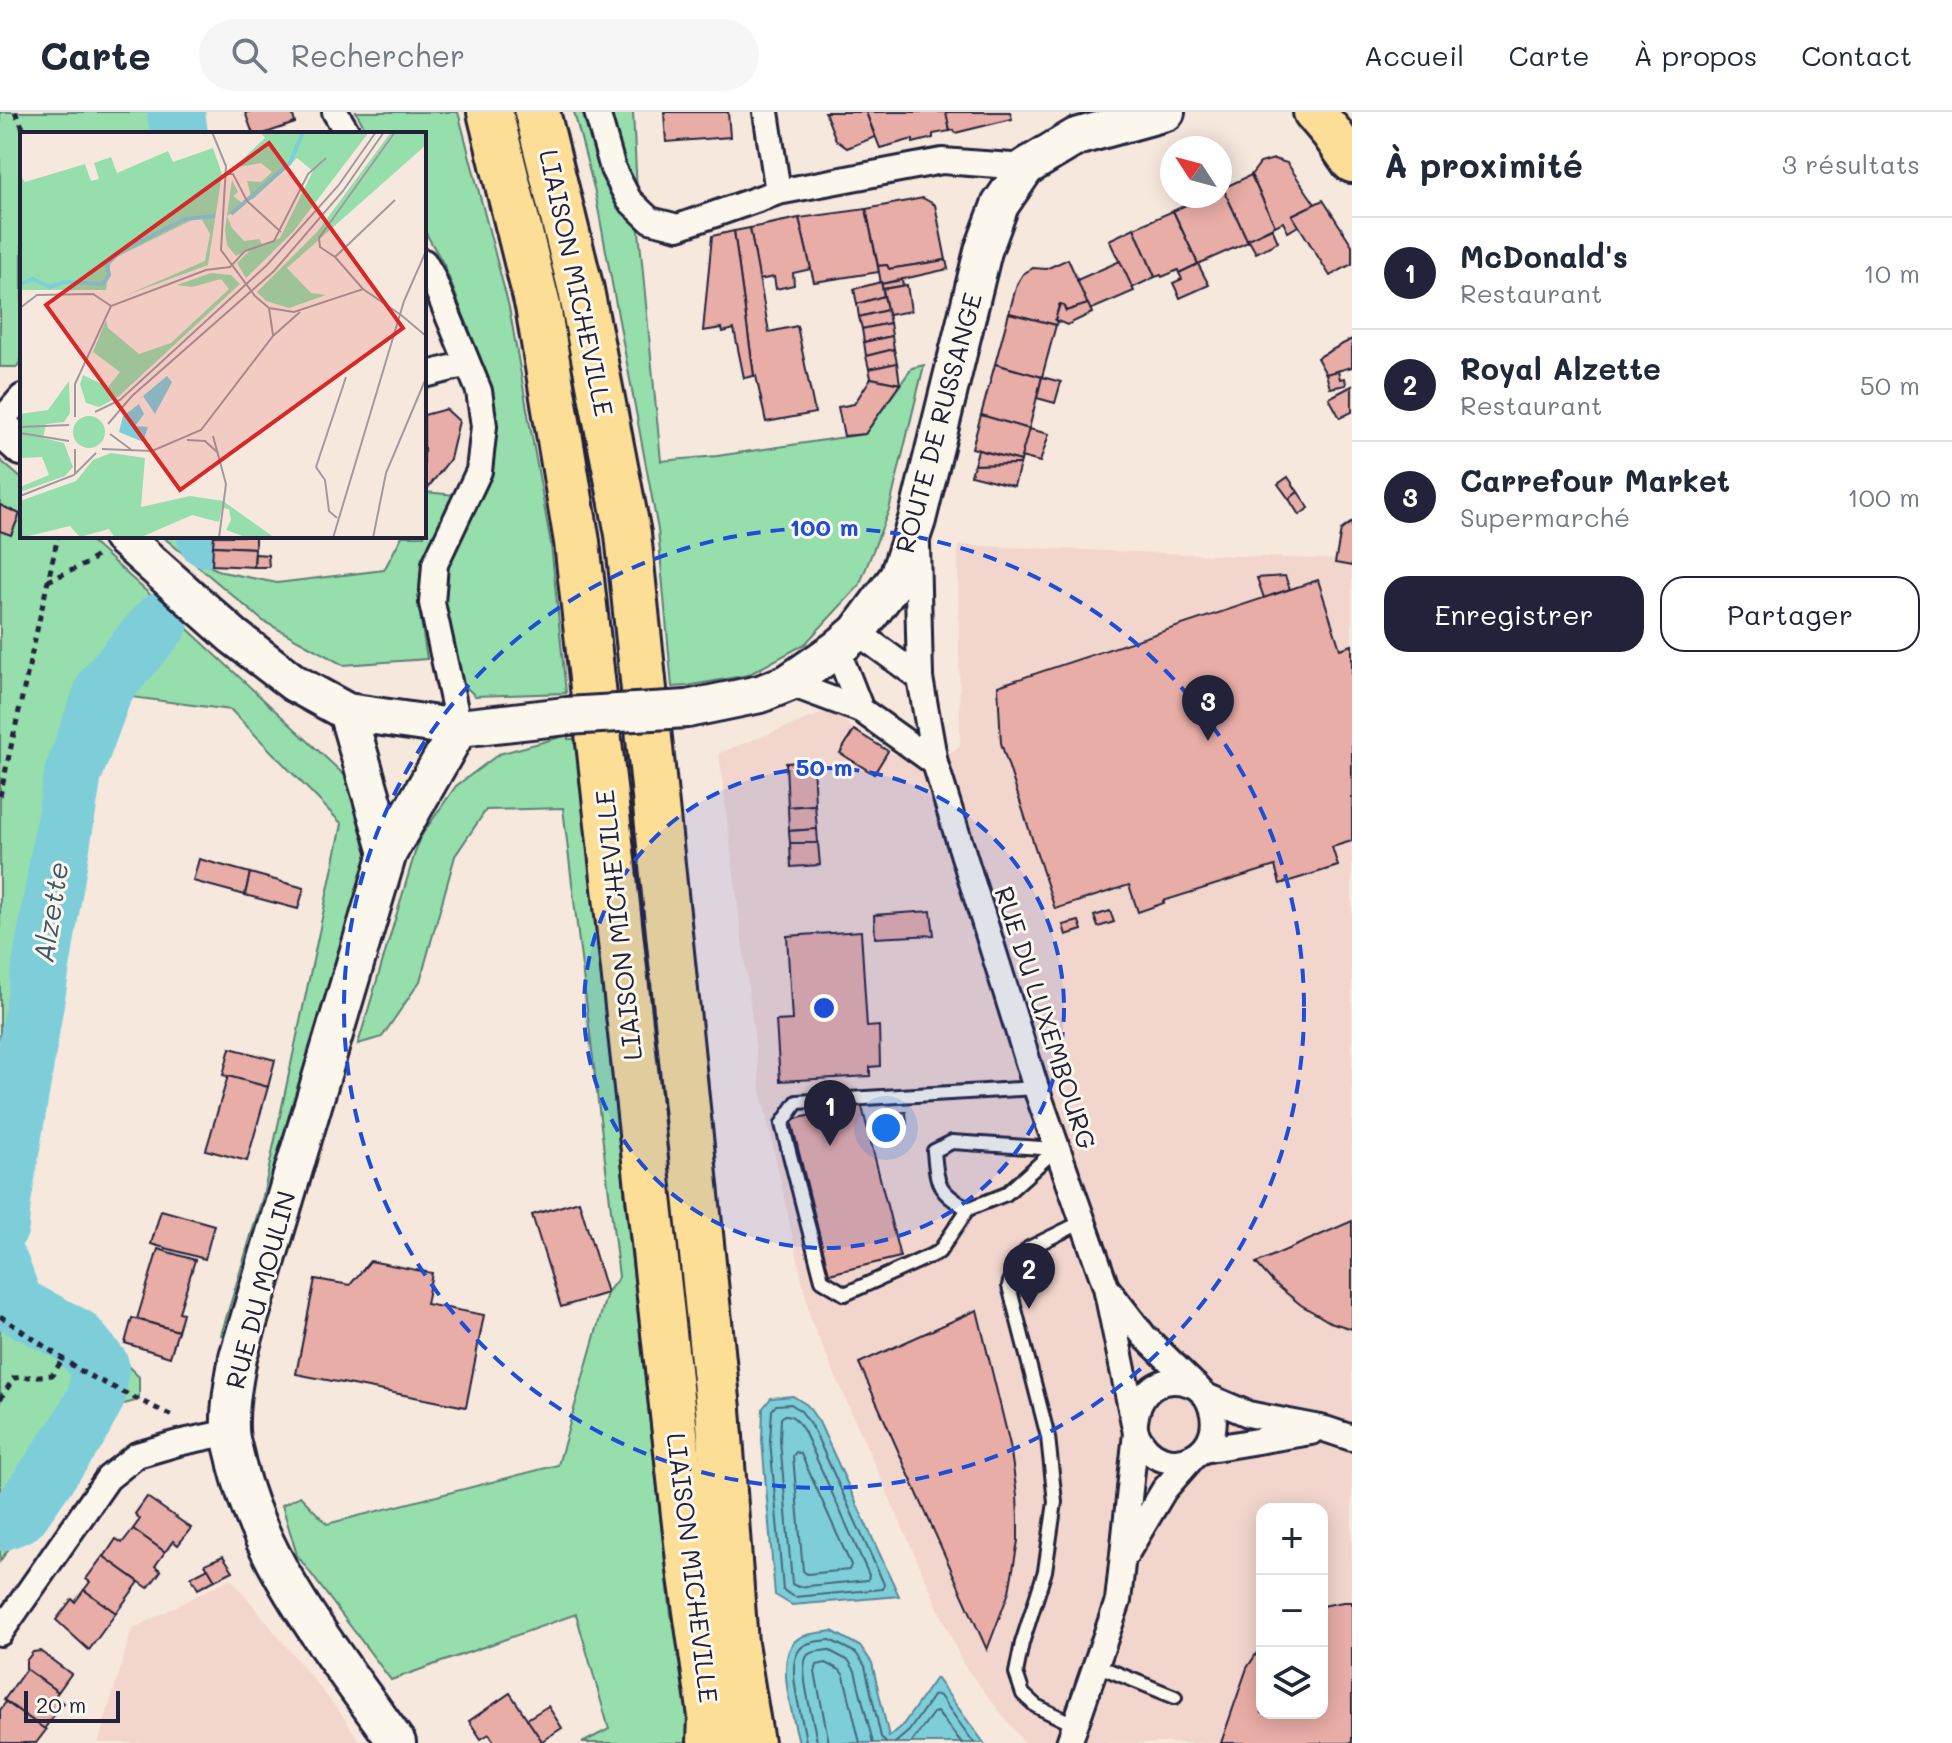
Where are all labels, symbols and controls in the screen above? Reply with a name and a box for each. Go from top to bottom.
search box [199,19,759,91]
text: Carte [40,30,151,80]
icon: search [227,33,271,77]
text: Rechercher [291,35,465,75]
text: Accueil [1364,37,1464,73]
text: Carte [1508,37,1590,73]
text: À propos [1634,37,1757,73]
text: Contact [1801,37,1912,73]
inset map [20,132,426,538]
north arrow [1160,136,1232,208]
text: À proximité [1384,142,1583,187]
street label: LIAISON MICHEVILLE [532,146,622,419]
text: 3 résultats [1782,147,1920,181]
text: McDonald's [1460,236,1628,276]
text: 1 [1404,256,1416,290]
text: 10 m [1863,256,1920,290]
text: Restaurant [1460,276,1602,310]
street label: ROUTE DE RUSSANGE [887,289,989,557]
text: Royal Alzette [1460,348,1661,388]
text: 2 [1403,368,1417,402]
text: 50 m [1860,368,1920,402]
text: Restaurant [1460,388,1602,422]
text: Carrefour Market [1460,460,1730,500]
text: 3 [1402,480,1418,514]
text: 100 m [1847,480,1920,514]
text: Supermarché [1460,500,1630,534]
text: 100 m [789,511,859,542]
button: Enregistrer [1384,576,1644,652]
button: Partager [1660,576,1920,652]
pin: 3 [1182,675,1234,741]
text: 50 m [795,751,853,782]
street label: LIAISON MICHEVILLE [587,788,649,1062]
water label: Alzette [24,859,76,965]
street label: RUE DU LUXEMBOURG [987,882,1105,1154]
centre of rings [810,994,838,1022]
pin: 1 [804,1080,856,1146]
your location [866,1108,906,1148]
street label: RUE DU MOULIN [217,1187,303,1393]
pin: 2 [1003,1243,1055,1309]
street label: LIAISON MICHEVILLE [660,1431,726,1705]
map controls [1256,1503,1328,1719]
button: + [1256,1503,1328,1575]
button: − [1256,1575,1328,1647]
button: layers [1256,1647,1328,1719]
scale bar [24,1687,120,1723]
text: 20 m [36,1690,86,1719]

